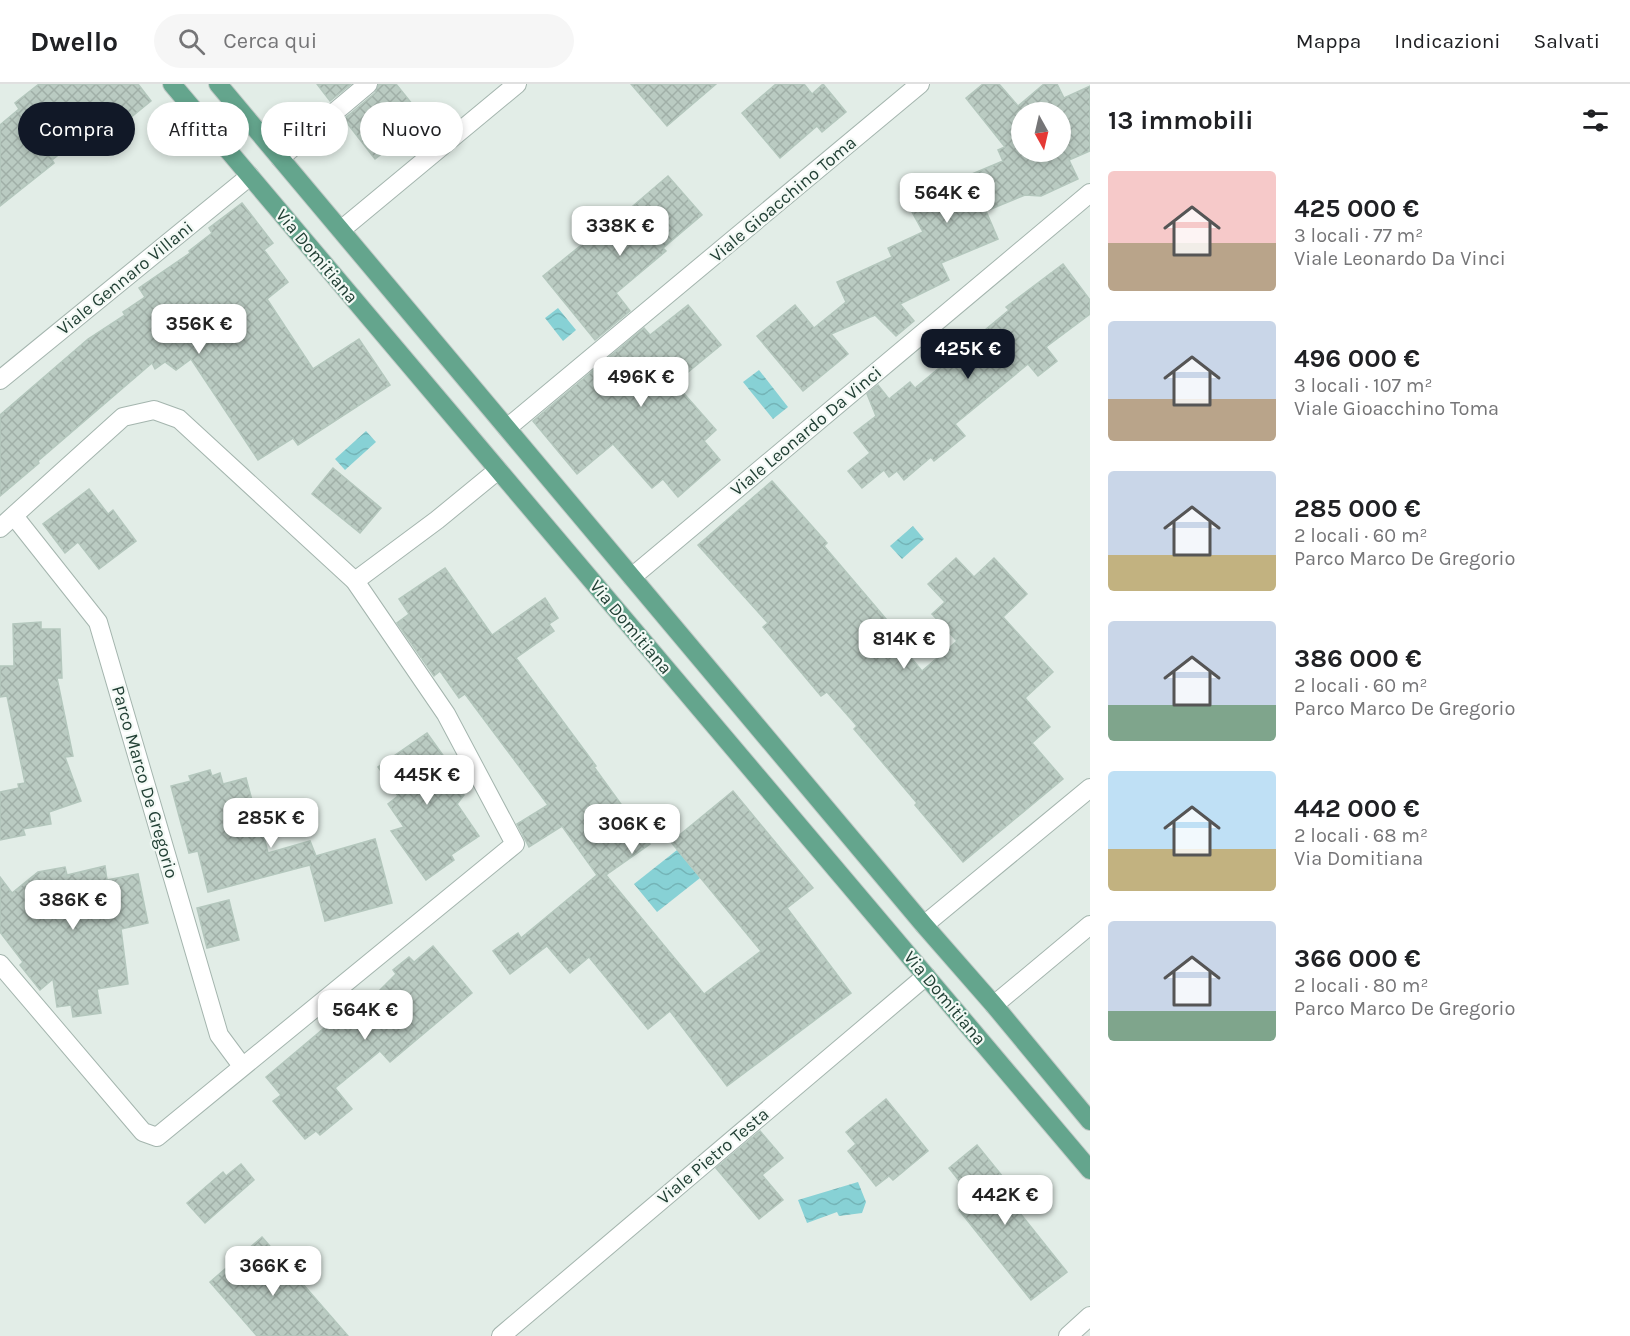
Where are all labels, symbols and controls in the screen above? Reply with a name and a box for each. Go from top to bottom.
search box [154,14,574,68]
text: Dwello [30,25,118,58]
icon: search [175,25,208,58]
text: Cerca qui [223,28,317,54]
text: Mappa [1296,29,1361,53]
text: Indicazioni [1394,29,1501,53]
text: Salvati [1534,29,1600,53]
chip: Compra [18,102,135,156]
chip: Affitta [147,102,249,156]
chip: Filtri [261,102,348,156]
chip: Nuovo [360,102,463,156]
north arrow [1011,102,1071,162]
map controls [1011,102,1071,162]
icon: filters [1579,104,1612,137]
text: 13 immobili [1108,105,1254,136]
street label: Viale Gioacchino Toma [705,131,861,267]
pin: 564K € [898,173,996,224]
text: 564K € [914,181,980,204]
text: 425 000 € [1294,193,1419,224]
icon: home [1156,195,1228,267]
street label: Via Domitiana [271,204,363,308]
pin: 338K € [571,206,669,257]
text: 338K € [586,214,654,237]
street label: Viale Gennaro Villani [52,216,198,340]
text: 3 locali · 77 m² [1294,224,1423,247]
text: Viale Leonardo Da Vinci [1294,247,1506,270]
pin: 356K € [150,304,248,355]
text: 356K € [165,312,233,335]
pin: 425K € [919,329,1017,380]
text: 425K € [935,337,1001,360]
text: 496 000 € [1294,343,1420,374]
icon: home [1156,345,1228,417]
pin: 496K € [592,357,690,408]
street label: Viale Leonardo Da Vinci [726,361,886,501]
text: 496K € [607,365,675,388]
text: 3 locali · 107 m² [1294,374,1432,397]
text: Viale Gioacchino Toma [1294,397,1499,420]
text: 285 000 € [1294,493,1421,524]
icon: home [1156,495,1228,567]
text: 2 locali · 60 m² [1294,524,1428,547]
text: Parco Marco De Gregorio [1294,547,1515,570]
street label: Via Domitiana [585,575,677,679]
pin: 814K € [855,619,953,670]
text: 814K € [873,627,935,650]
text: 386 000 € [1294,643,1422,674]
icon: home [1156,645,1228,717]
text: 2 locali · 60 m² [1294,674,1428,697]
street label: Parco Marco De Gregorio [107,683,183,881]
text: Parco Marco De Gregorio [1294,697,1515,720]
pin: 445K € [378,755,476,806]
text: 445K € [394,763,460,786]
text: 442 000 € [1294,793,1420,824]
icon: home [1156,795,1228,867]
pin: 285K € [222,798,320,849]
pin: 306K € [583,804,681,855]
text: 285K € [237,806,305,829]
text: 306K € [598,812,666,835]
text: 2 locali · 68 m² [1294,824,1428,847]
text: Via Domitiana [1294,847,1423,870]
pin: 386K € [24,880,122,931]
text: 386K € [39,888,107,911]
text: 366 000 € [1294,943,1421,974]
icon: home [1156,945,1228,1017]
street label: Via Domitiana [899,946,991,1050]
text: 2 locali · 80 m² [1294,974,1428,997]
pin: 564K € [316,990,414,1041]
text: Parco Marco De Gregorio [1294,997,1515,1020]
text: 564K € [332,998,398,1021]
street label: Viale Pietro Testa [653,1103,773,1209]
pin: 442K € [956,1175,1054,1226]
text: 442K € [972,1183,1038,1206]
pin: 366K € [224,1246,322,1297]
text: 366K € [239,1254,307,1277]

